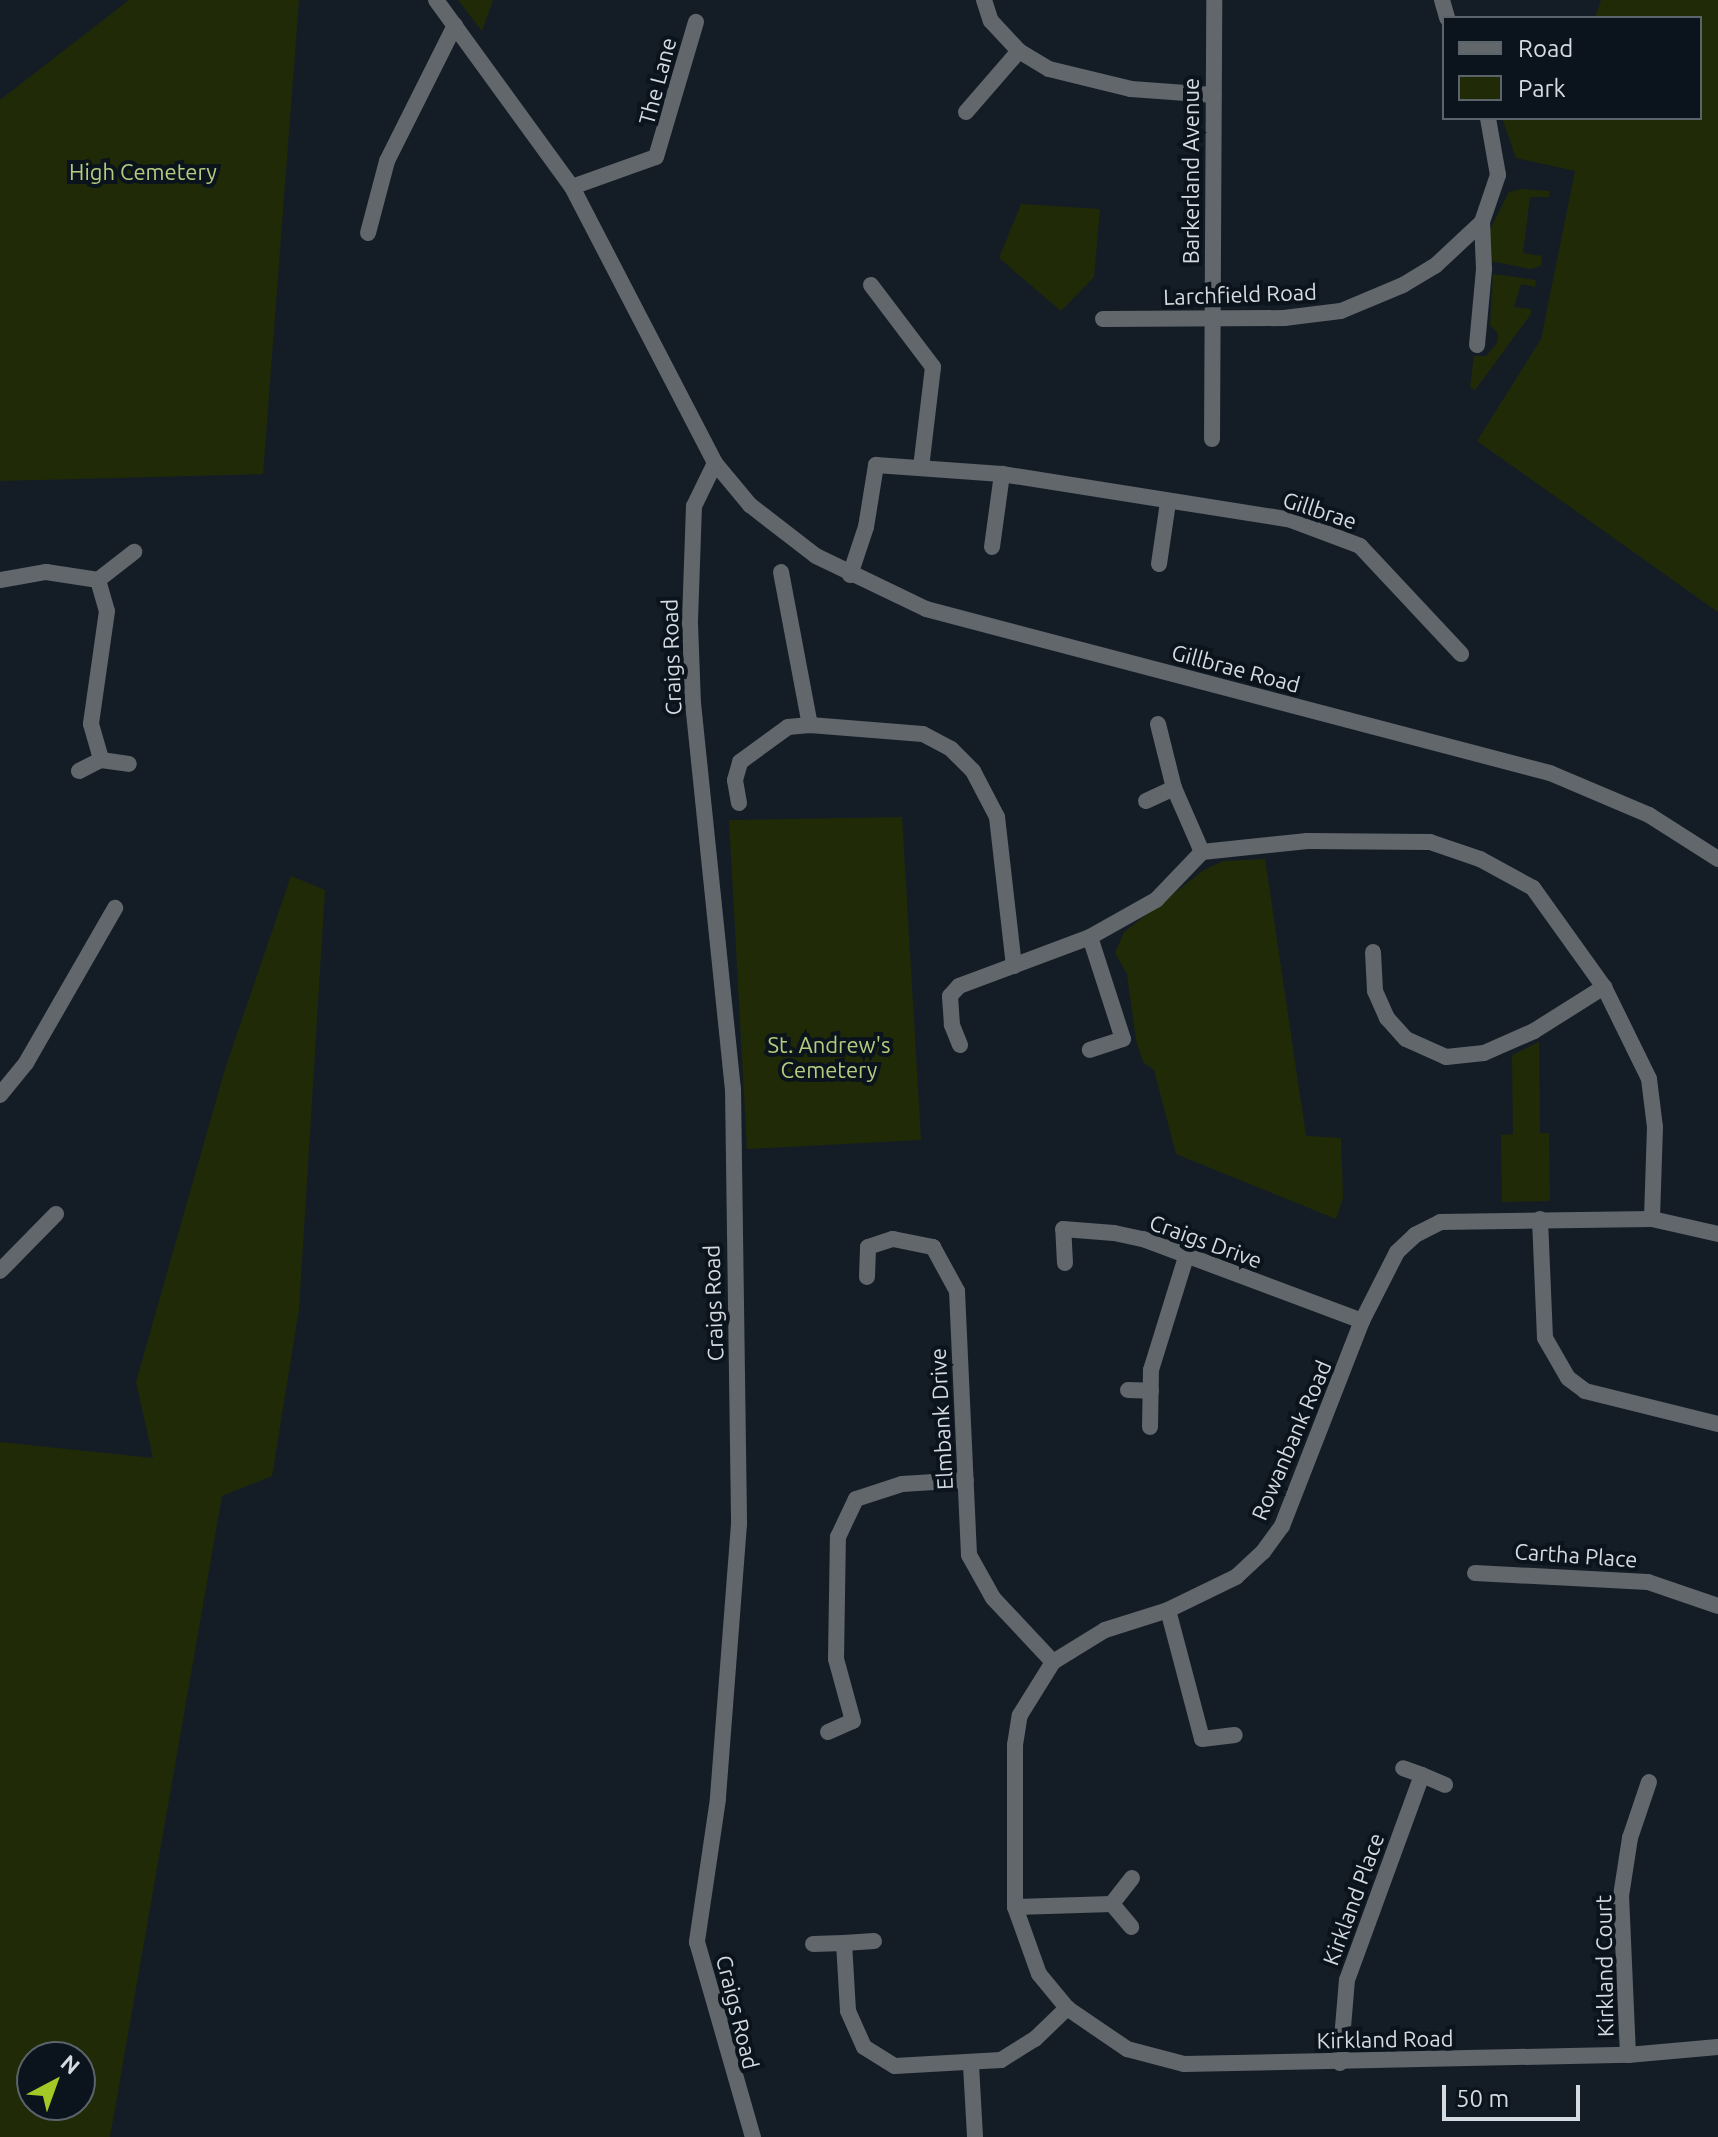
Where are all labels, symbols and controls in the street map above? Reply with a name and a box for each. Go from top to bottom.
legend [1442,16,1702,120]
street label: The Lane [633,34,681,128]
text: Road [1518,35,1573,62]
text: Park [1518,75,1566,102]
street label: Barkerland Avenue [1178,78,1204,264]
park label: High Cemetery [69,159,217,185]
street label: Larchfield Road [1163,278,1317,310]
street label: Gillbrae [1280,486,1360,534]
street label: Craigs Road [656,598,686,716]
street label: Gillbrae Road [1169,638,1303,698]
park label: St. Andrew's Cemetery [767,1031,891,1082]
street label: Craigs Drive [1146,1208,1266,1274]
street label: Craigs Road [698,1244,728,1362]
street label: Elmbank Drive [924,1347,958,1491]
street label: Rowanbank Road [1245,1356,1337,1524]
street label: Cartha Place [1514,1538,1638,1572]
street label: Kirkland Place [1317,1829,1389,1969]
street label: Kirkland Court [1590,1895,1618,2037]
street label: Craigs Road [711,1952,765,2072]
street label: Kirkland Road [1316,2025,1454,2053]
north arrow [16,2041,96,2121]
text: N [56,2049,85,2079]
scale bar [1446,2069,1584,2119]
text: 50 m [1456,2085,1509,2112]

